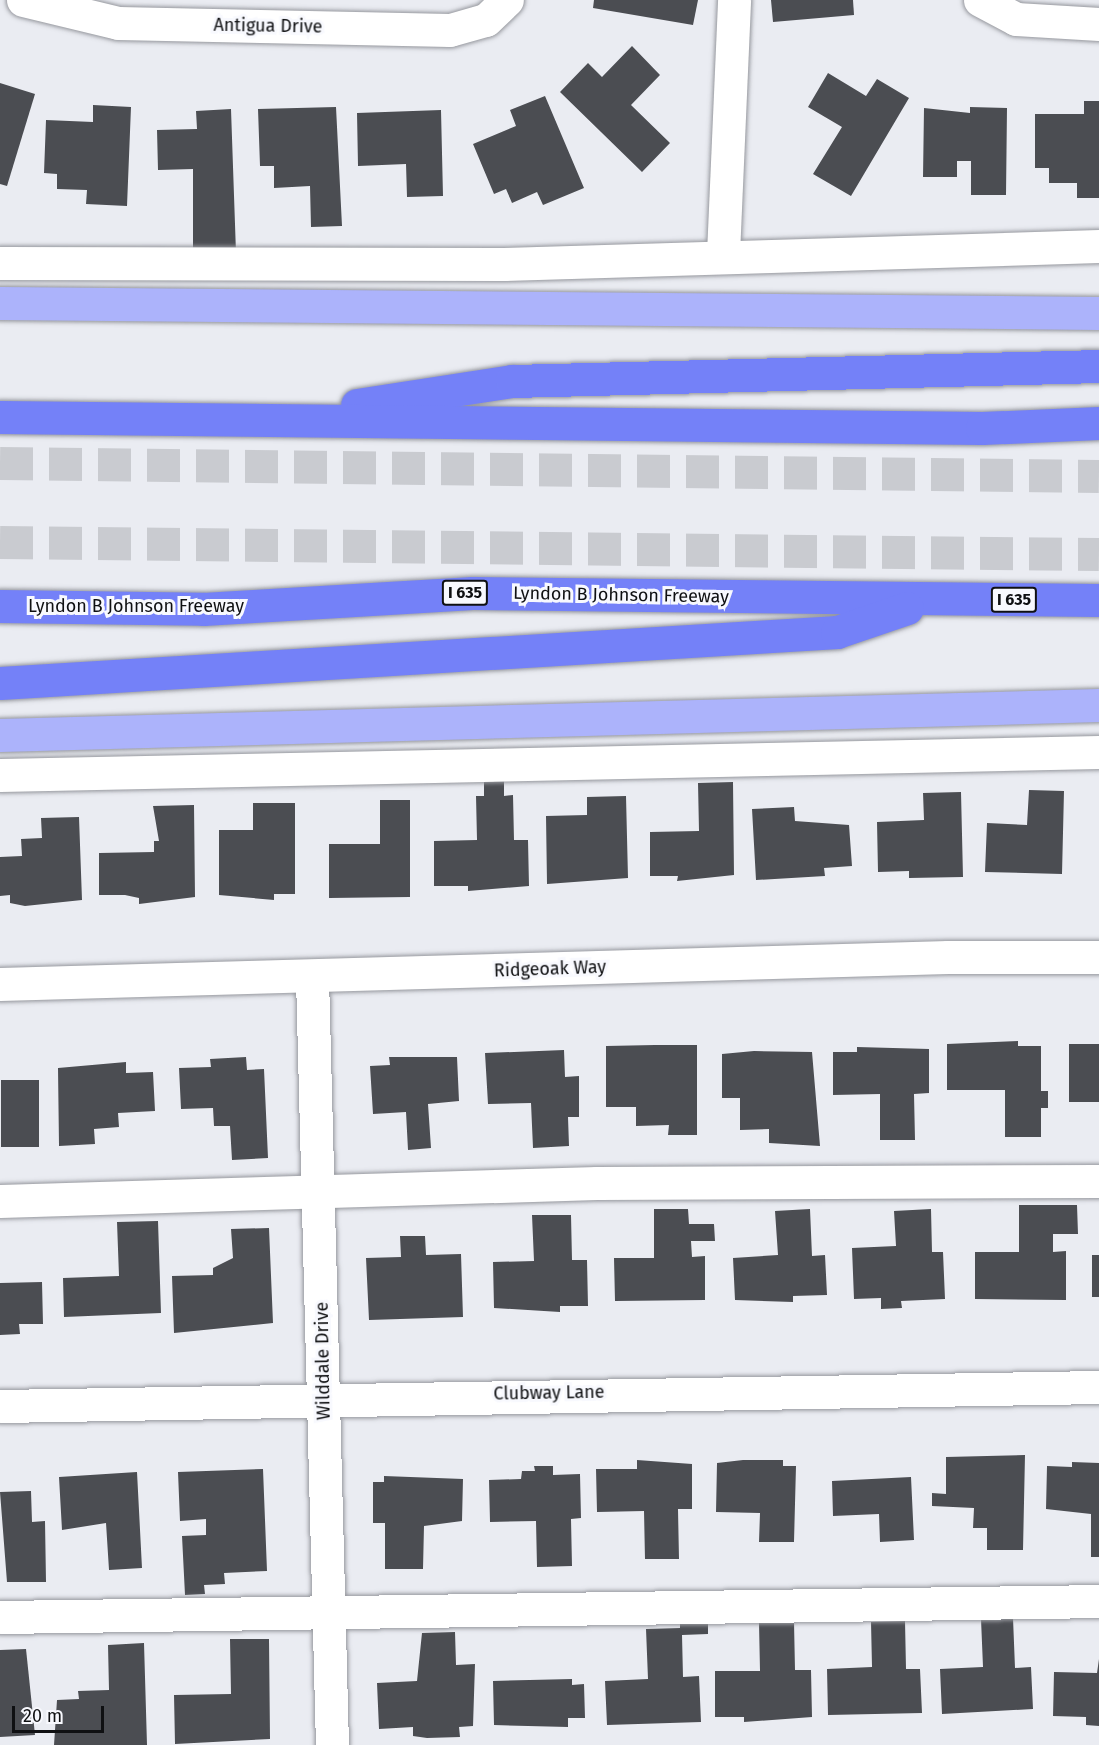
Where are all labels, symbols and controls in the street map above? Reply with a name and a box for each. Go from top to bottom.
street label: Antigua Drive [213,14,323,38]
road number: I 635 [441,580,489,606]
street label: Lyndon B Johnson Freeway [513,582,729,608]
road number: I 635 [990,587,1038,613]
street label: Lyndon B Johnson Freeway [28,595,244,617]
street label: Ridgeoak Way [493,956,607,982]
street label: Wilddale Drive [311,1302,335,1420]
street label: Clubway Lane [493,1381,605,1405]
scale bar [15,1694,106,1732]
text: 20 m [23,1705,62,1727]

